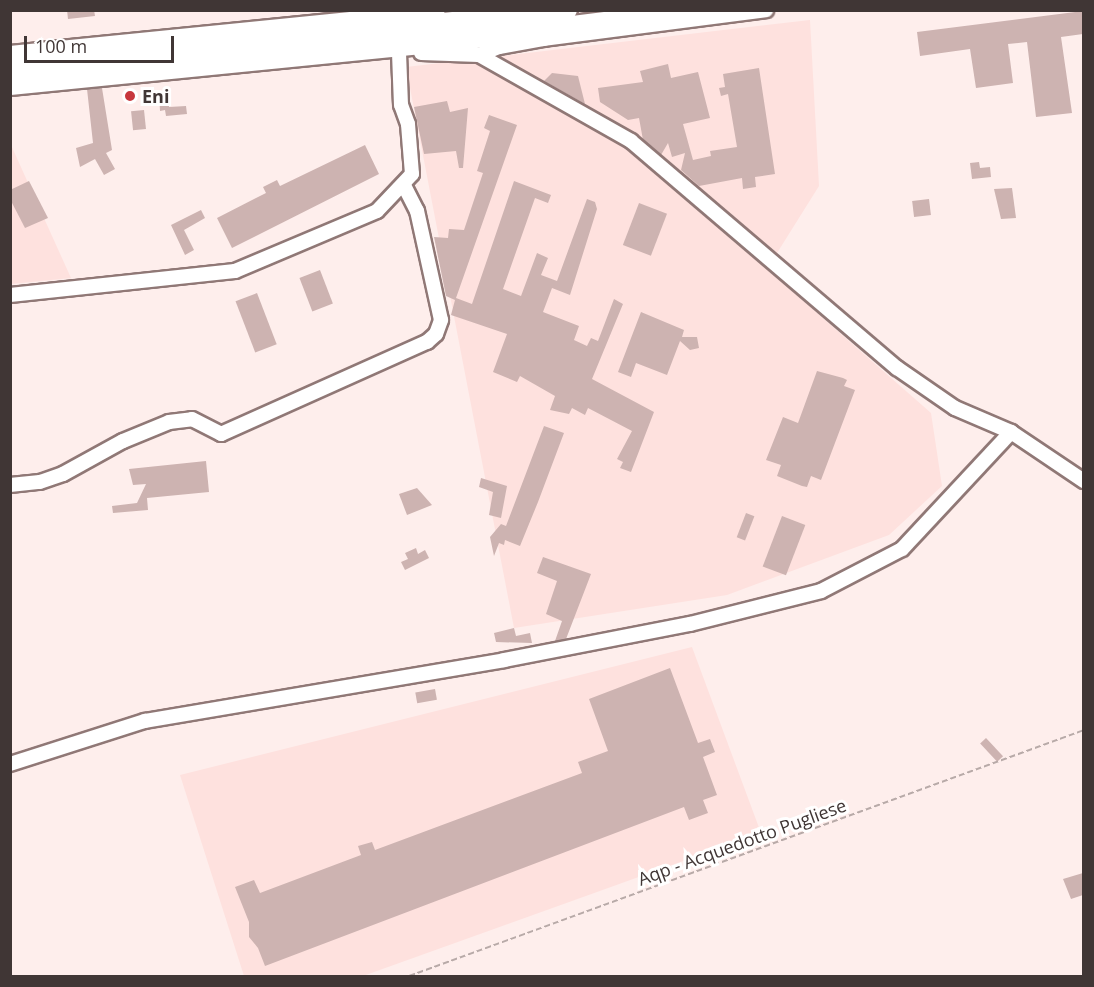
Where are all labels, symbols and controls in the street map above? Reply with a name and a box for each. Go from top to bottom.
scale bar [27,24,177,62]
text: 100 m [35,34,87,58]
place label: Eni [142,85,169,107]
marker: Eni [123,89,137,103]
street label: Aqp - Acquedotto Pugliese [635,794,849,890]

